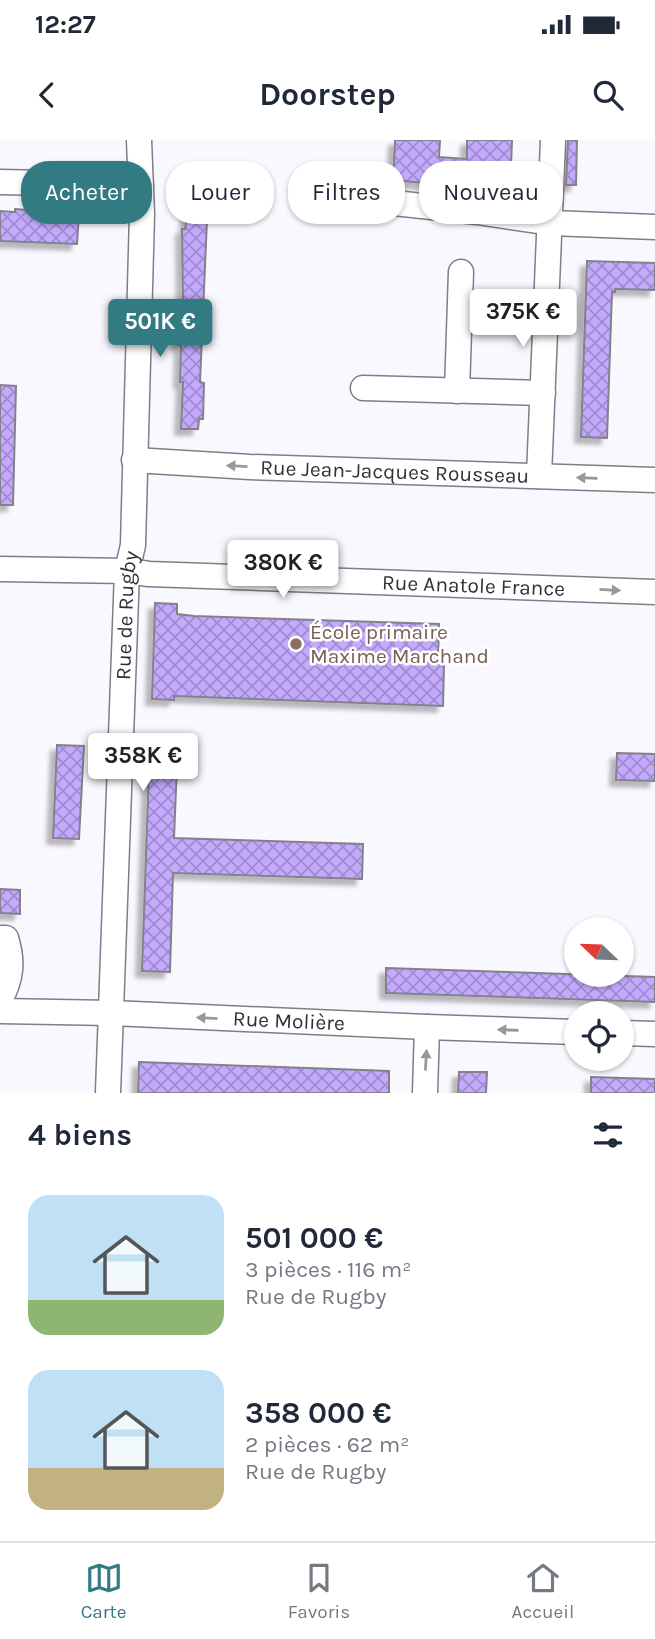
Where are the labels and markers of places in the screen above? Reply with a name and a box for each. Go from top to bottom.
pin: 375K € [466,290,580,349]
pin: 501K € [103,300,217,359]
pin: 380K € [226,540,340,600]
place label: École primaire Maxime Marchand [310,620,489,668]
marker: École primaire Maxime Marchand [288,636,304,652]
pin: 358K € [86,734,200,793]

